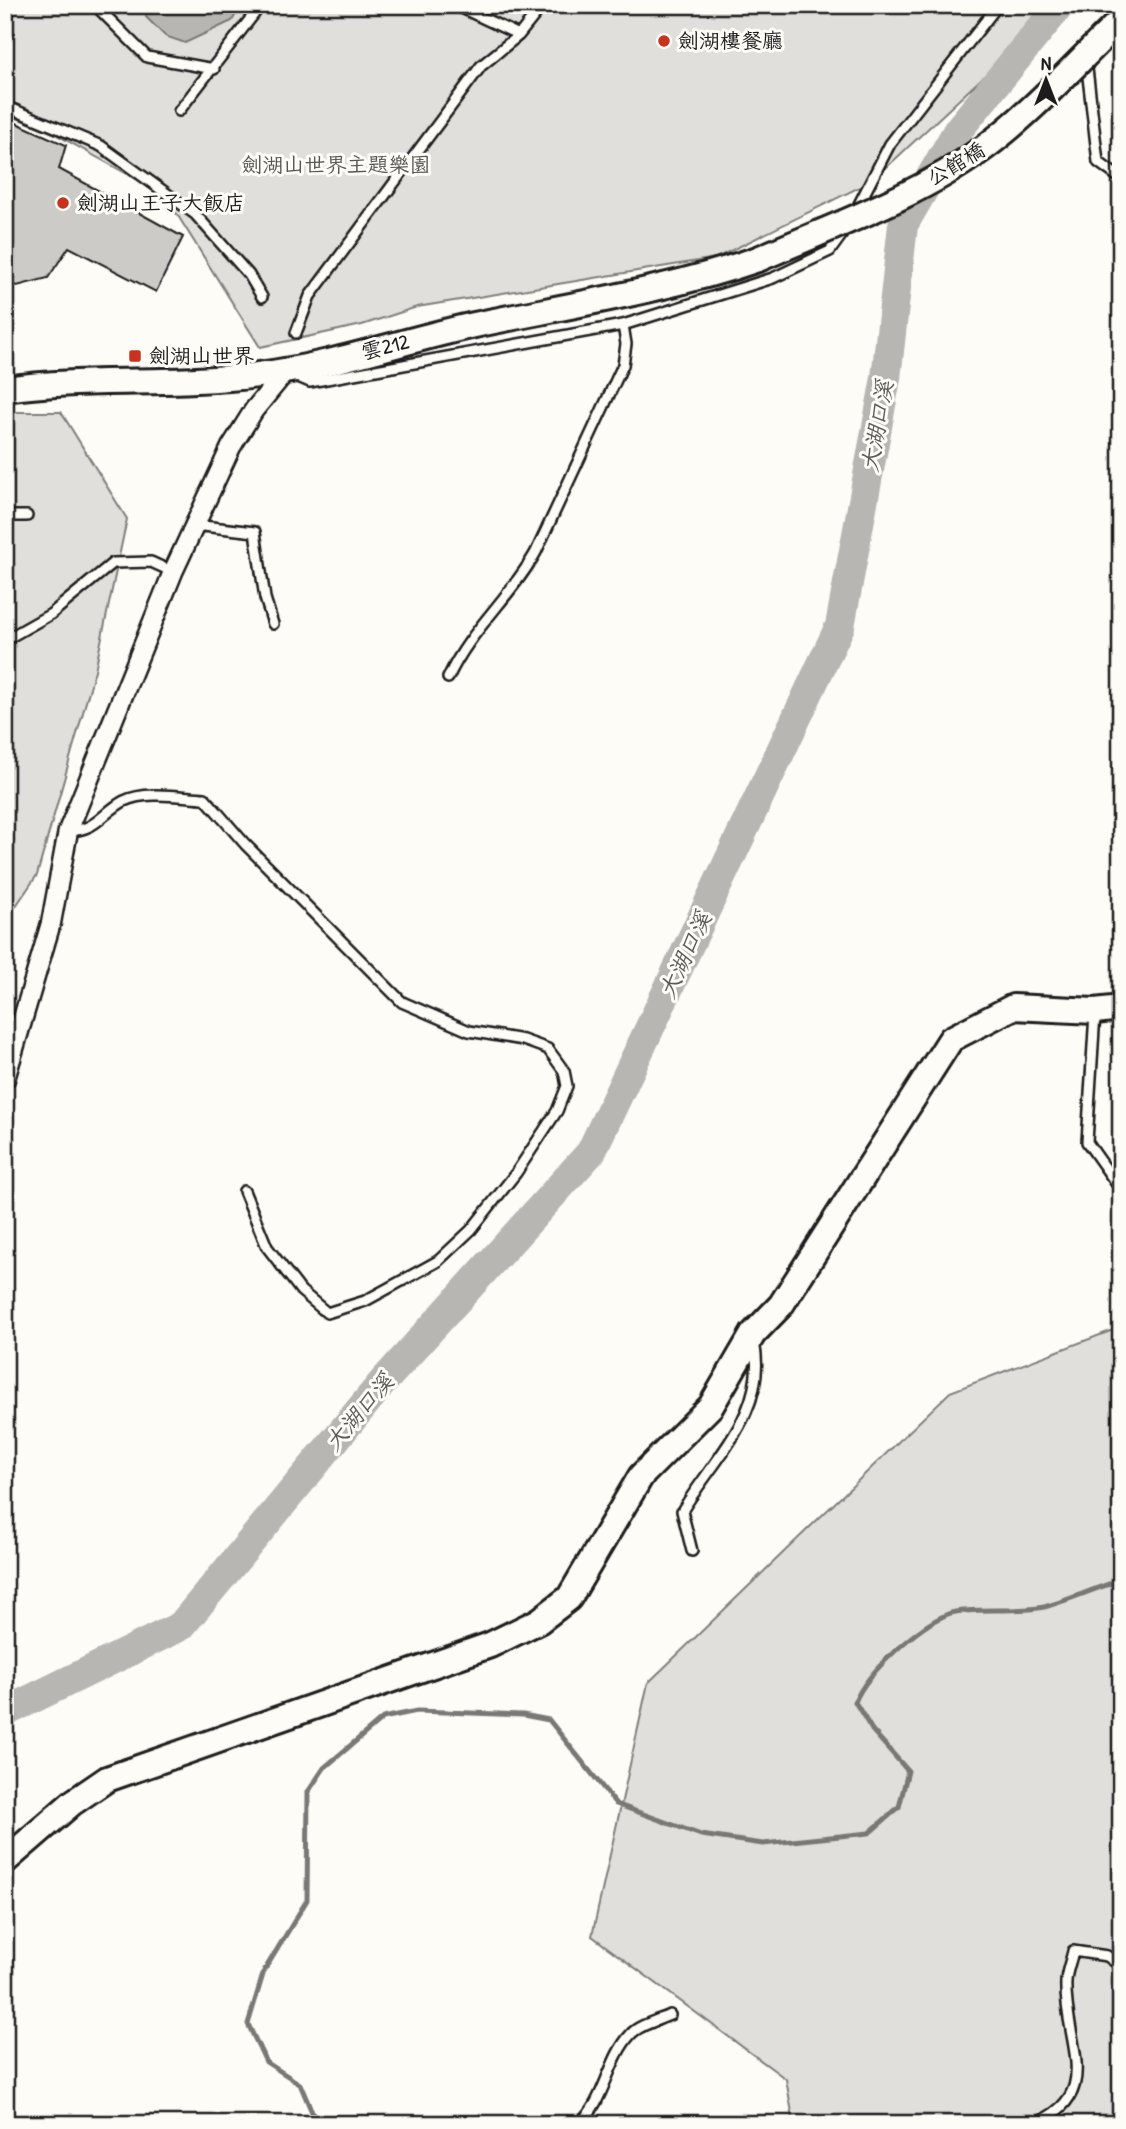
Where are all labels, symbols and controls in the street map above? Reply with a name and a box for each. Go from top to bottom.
place label: 劍湖樓餐廳 [678,26,783,55]
marker: 劍湖樓餐廳 [656,33,672,49]
north arrow [1010,46,1080,116]
text: N [1041,50,1051,76]
street label: 公館橋 [921,135,990,192]
park label: 劍湖山世界主題樂園 [242,150,431,179]
place label: 劍湖山王子大飯店 [77,188,245,217]
marker: 劍湖山王子大飯店 [55,195,71,211]
street label: 雲212 [358,327,412,366]
place label: 劍湖山世界 [149,341,254,370]
marker: 劍湖山世界 [127,348,143,364]
water label: 大湖口溪 [853,376,900,474]
water label: 大湖口溪 [651,905,719,1003]
water label: 大湖口溪 [317,1365,401,1457]

